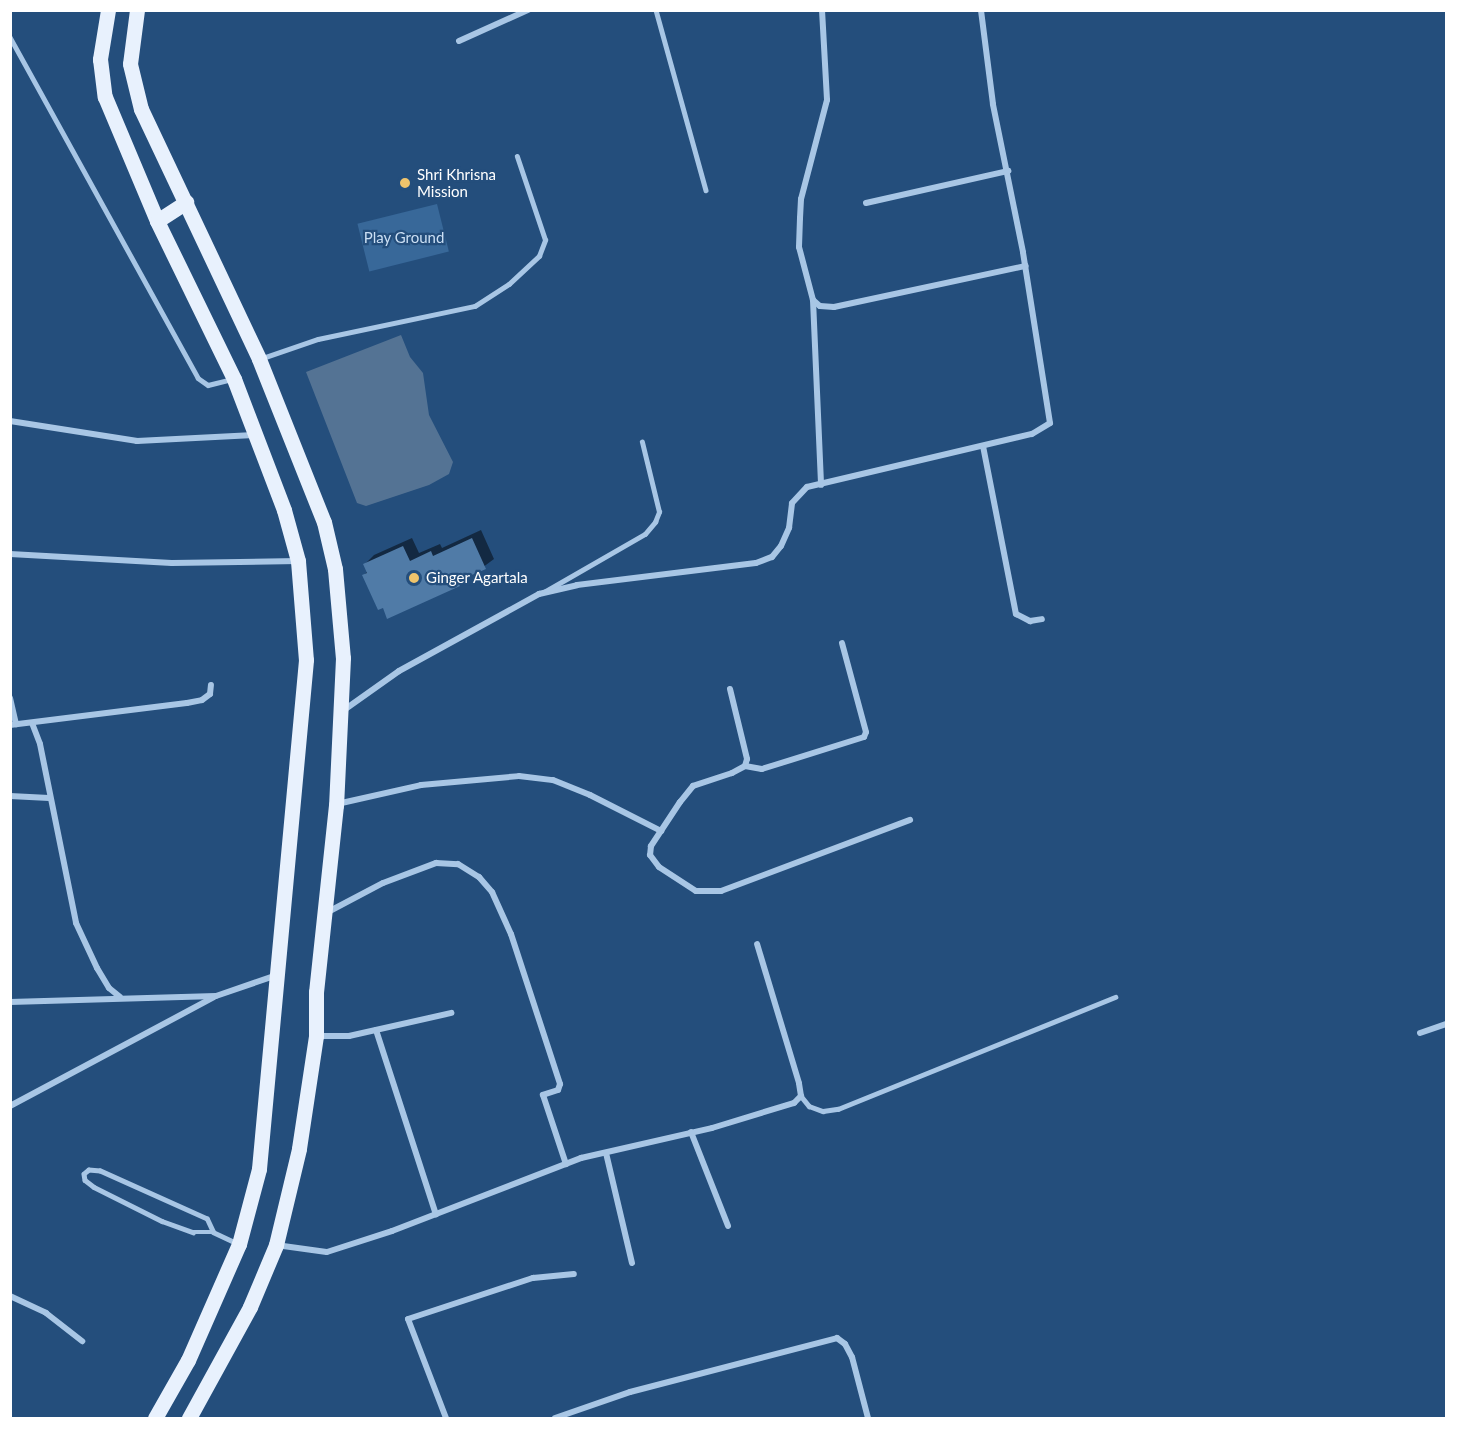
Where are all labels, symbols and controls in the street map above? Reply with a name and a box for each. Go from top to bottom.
place label: Shri Khrisna Mission [417,165,496,200]
marker: Shri Khrisna Mission [398,176,412,190]
park label: Play Ground [364,229,444,247]
place label: Ginger Agartala [426,569,528,587]
marker: Ginger Agartala [407,571,421,585]

